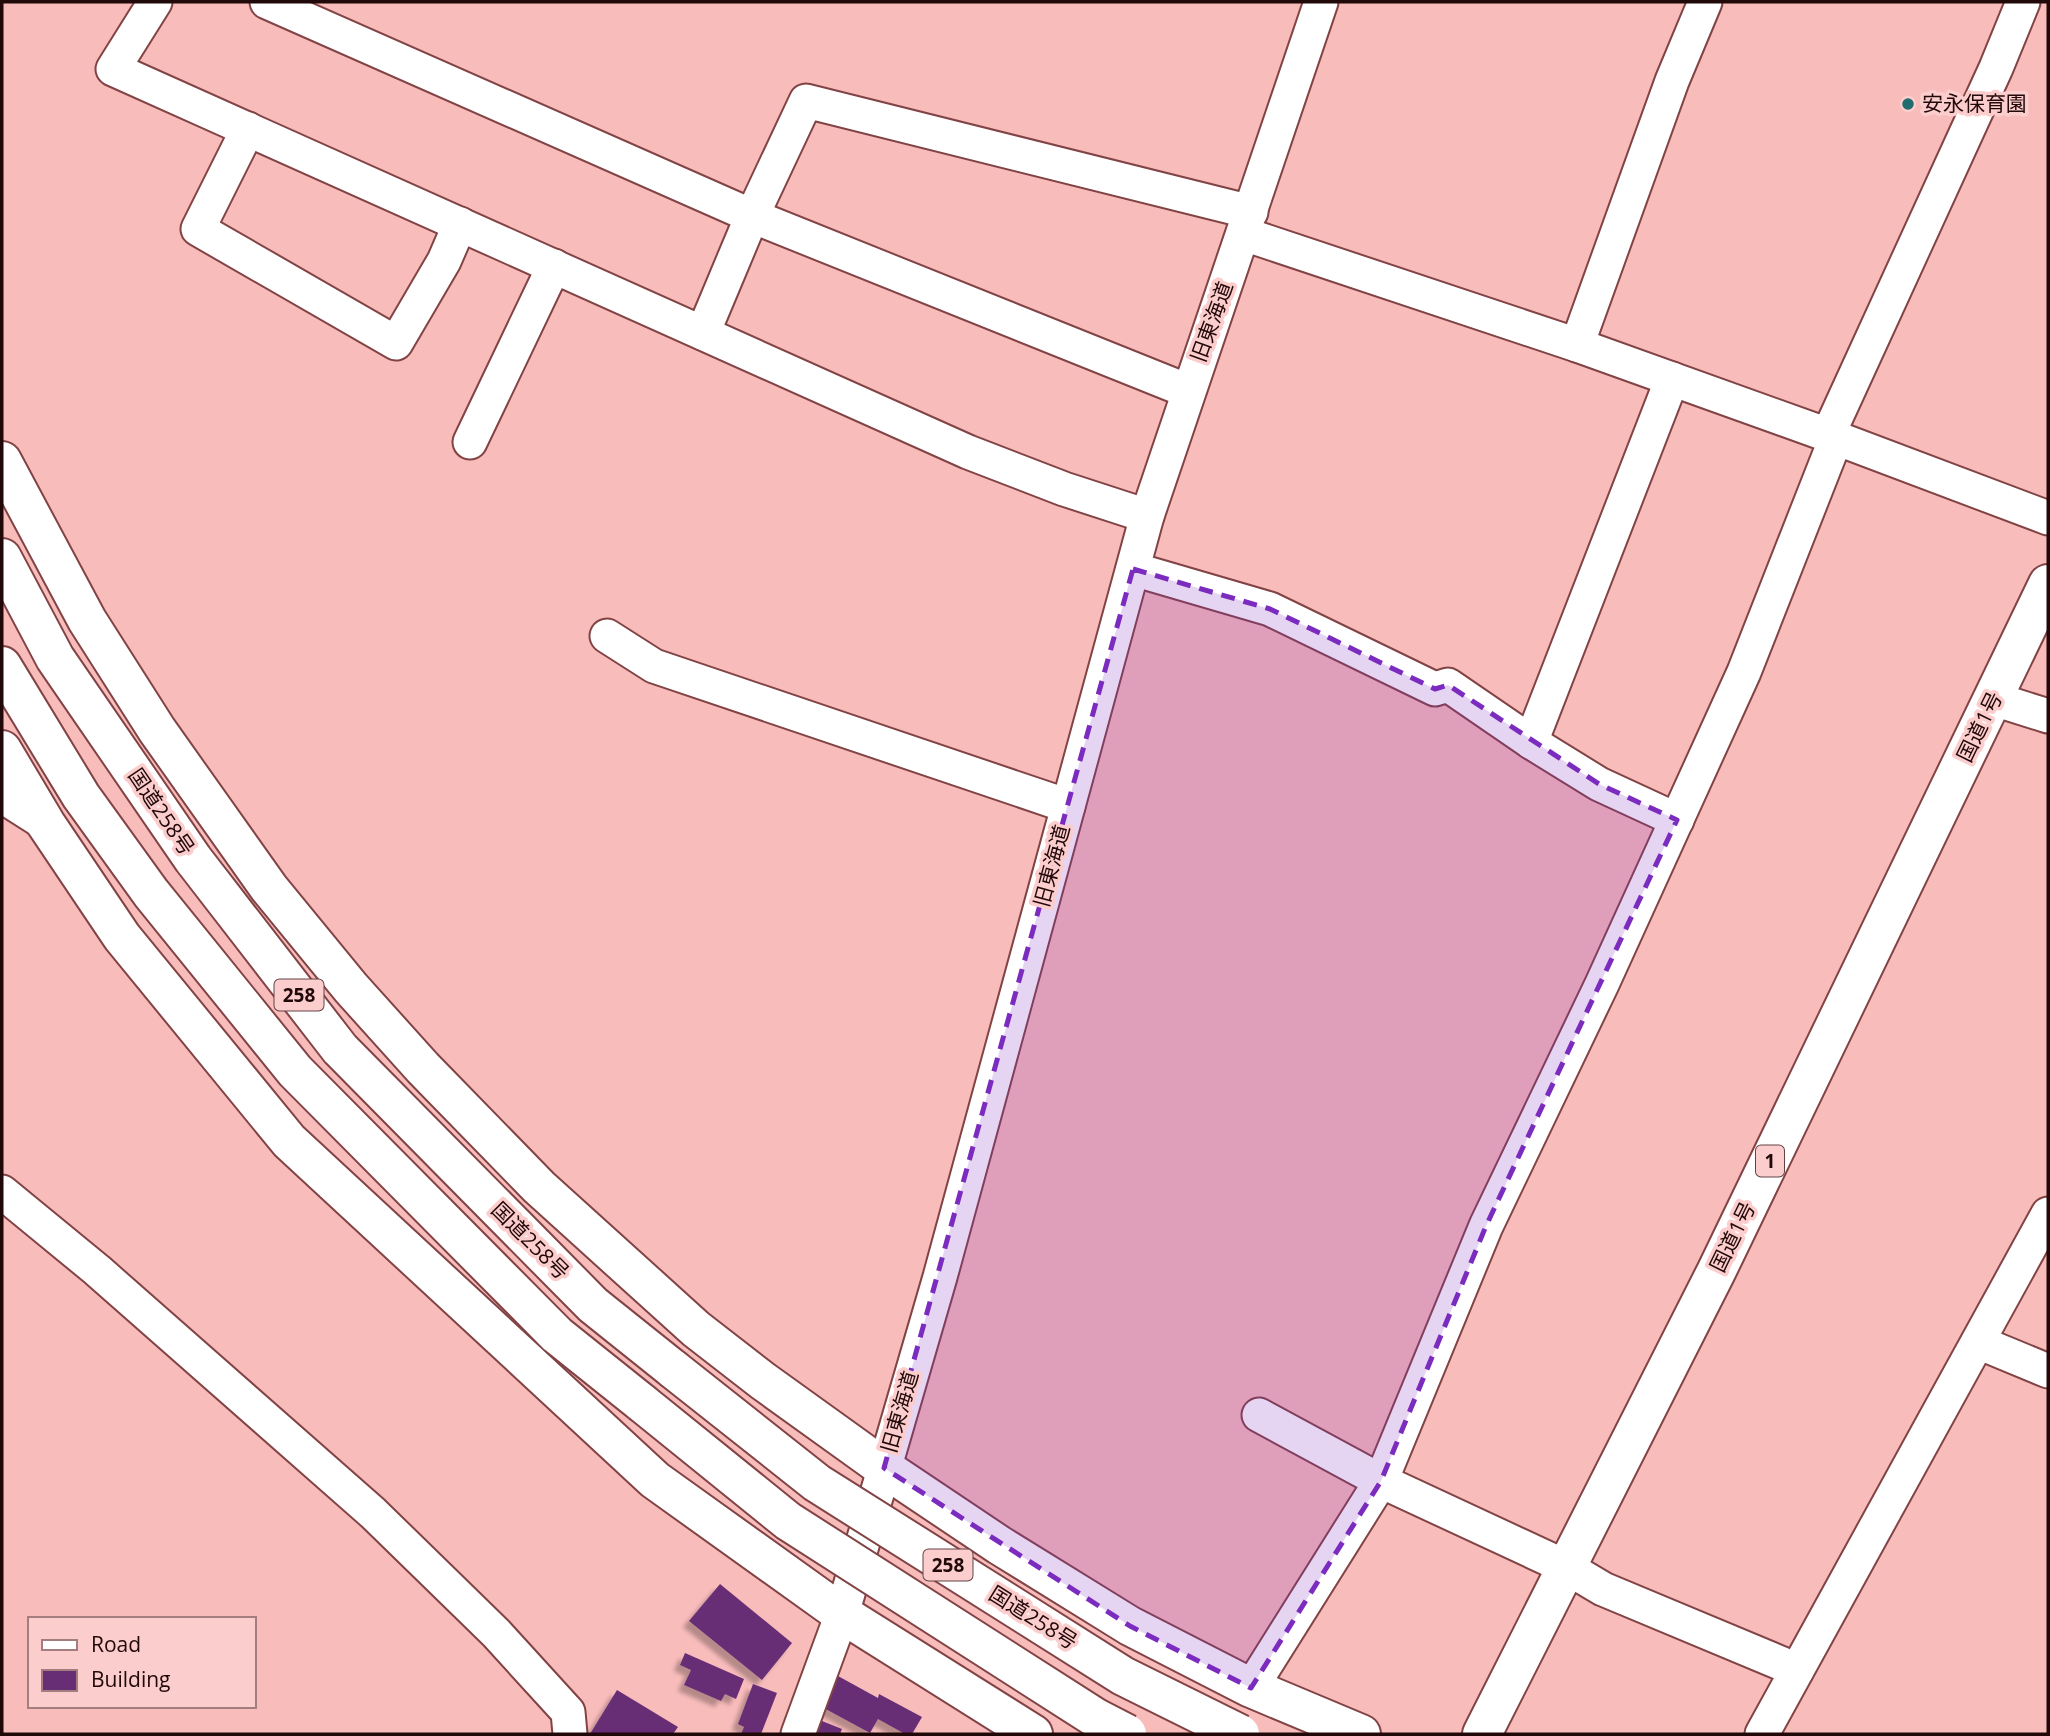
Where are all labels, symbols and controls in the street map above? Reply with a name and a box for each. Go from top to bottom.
place label: 安永保育園 [1922,89,2027,117]
marker: 安永保育園 [1900,96,1916,112]
street label: 旧東海道 [1184,277,1239,366]
street label: 国道1号 [1950,687,2008,766]
street label: 国道258号 [123,763,201,860]
street label: 旧東海道 [1027,822,1075,910]
road number: 258 [274,979,324,1010]
road number: 1 [1756,1146,1784,1176]
street label: 国道258号 [486,1195,576,1285]
street label: 国道1号 [1703,1197,1761,1276]
street label: 旧東海道 [874,1367,924,1456]
road number: 258 [923,1550,972,1581]
street label: 国道258号 [984,1579,1083,1655]
legend [28,1617,256,1708]
text: Road [91,1630,141,1658]
text: Building [91,1665,170,1693]

